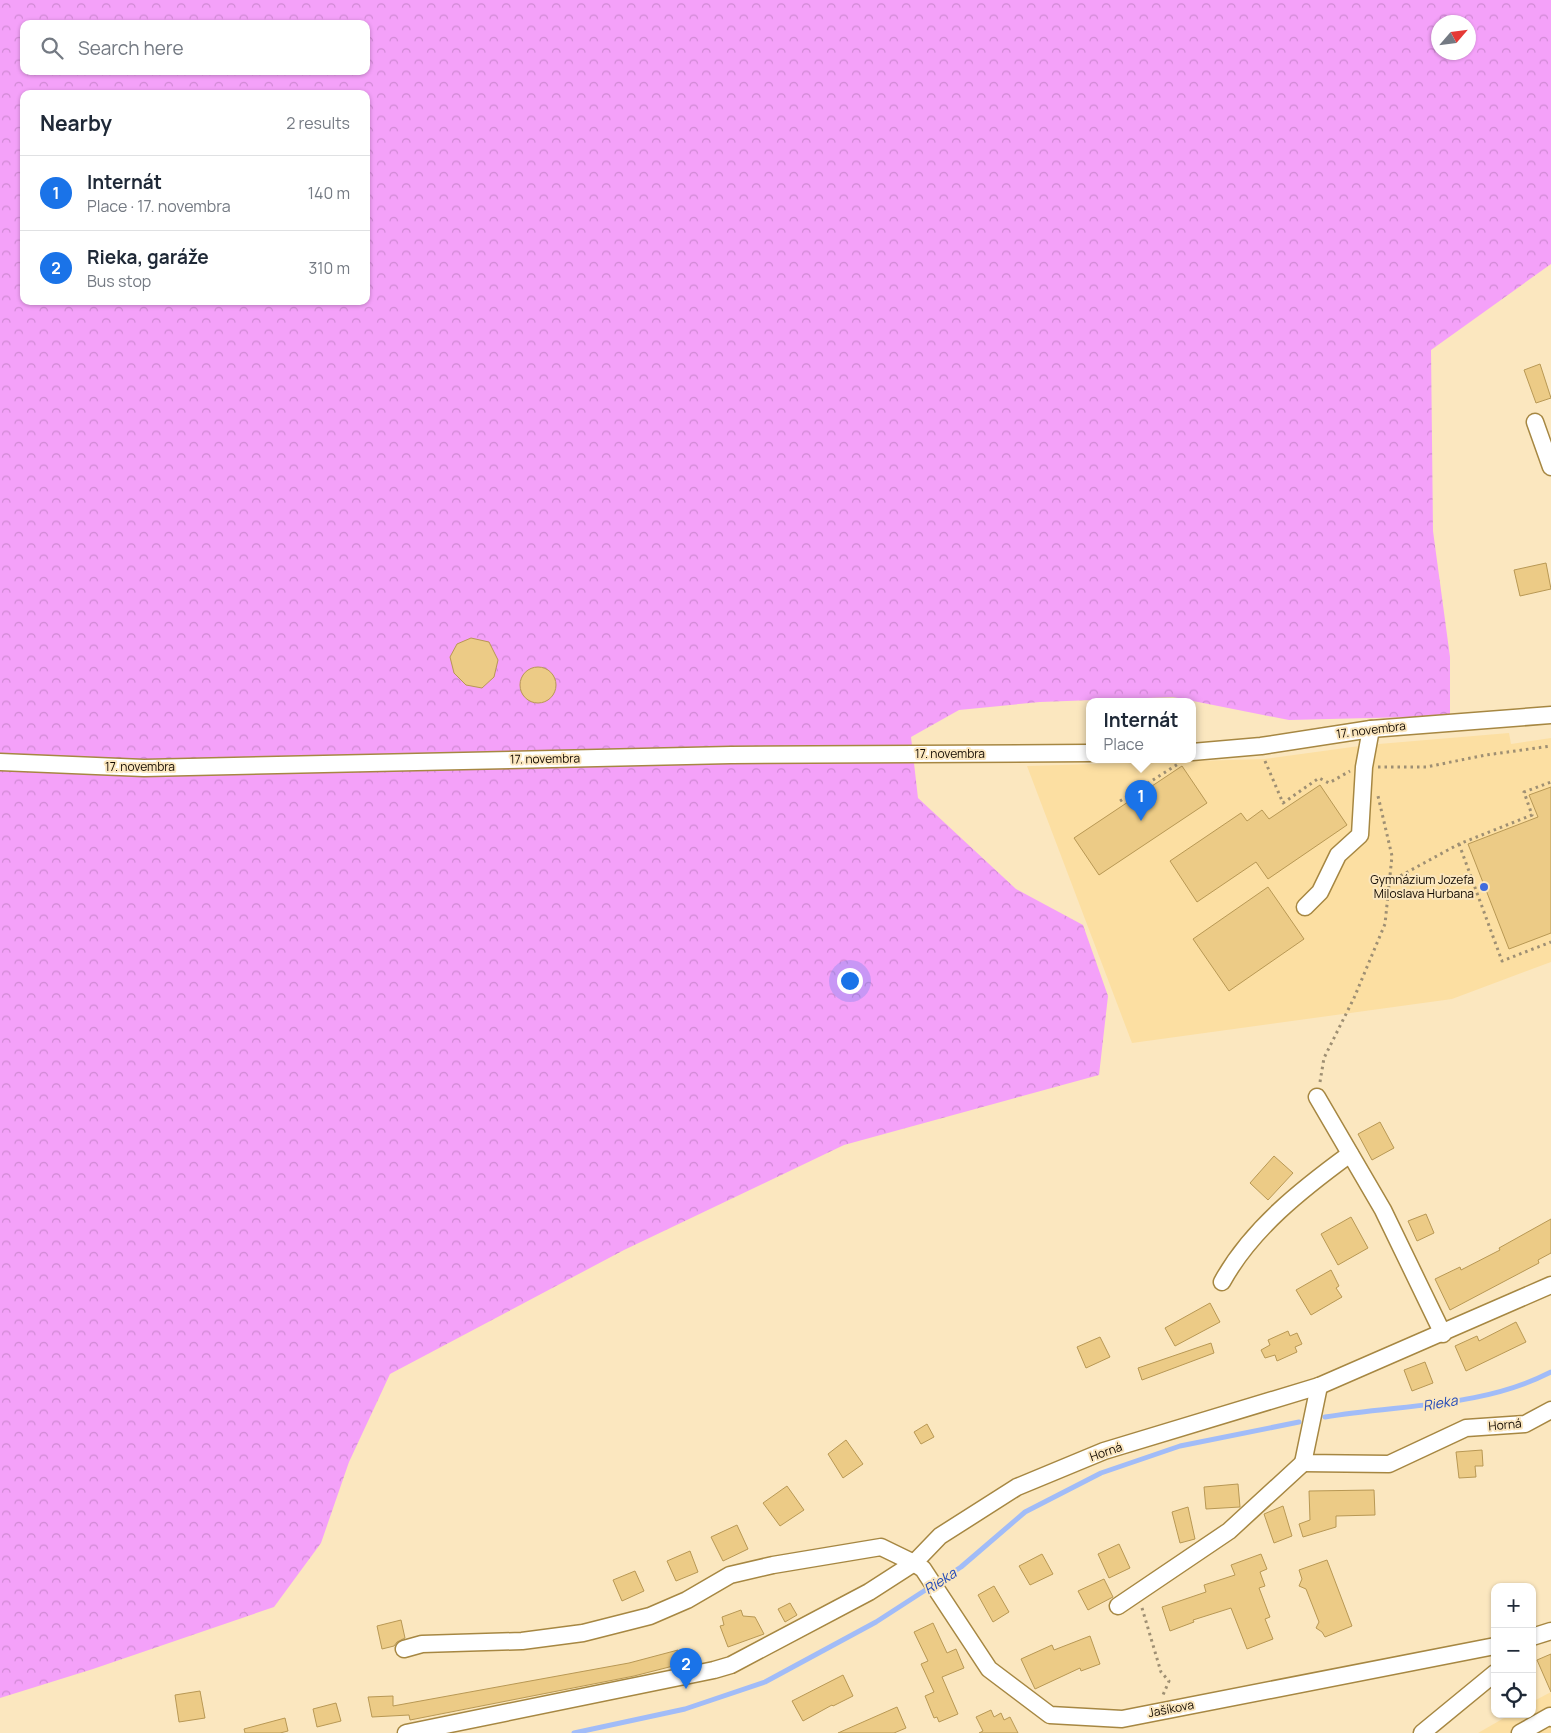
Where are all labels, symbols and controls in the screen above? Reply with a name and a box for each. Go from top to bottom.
north arrow [1431,15,1476,60]
search box [20,20,370,75]
icon: search [38,34,66,62]
text: Search here [78,35,184,61]
text: Nearby [40,109,112,137]
text: 2 results [286,112,350,134]
text: Internát [87,169,162,195]
text: 1 [52,182,60,204]
text: 140 m [308,182,350,204]
text: Place · 17. novembra [87,195,231,217]
text: Rieka, garáže [87,244,209,270]
text: 2 [51,257,61,279]
text: 310 m [308,257,350,279]
text: Bus stop [87,270,151,292]
popup [1086,698,1196,763]
text: Internát [1104,707,1179,733]
street label: 17. novembra [1335,717,1407,742]
text: Place [1104,733,1144,755]
street label: 17. novembra [915,745,985,762]
street label: 17. novembra [510,749,580,768]
street label: 17. novembra [105,758,175,775]
pin: 1 [1125,780,1157,821]
place label: Gymnázium Jozefa Miloslava Hurbana [1370,871,1474,902]
marker: Gymnázium Jozefa Miloslava Hurbana [1478,881,1490,893]
your location [837,968,863,994]
water label: Rieka [1421,1390,1460,1415]
street label: Horná [1488,1415,1522,1434]
street label: Horná [1087,1438,1124,1465]
water label: Rieka [920,1562,961,1598]
map controls [1491,1583,1536,1718]
button: + [1491,1583,1536,1628]
button: − [1491,1628,1536,1673]
pin: 2 [670,1648,702,1689]
button: locate [1491,1673,1536,1718]
street label: Jašíkova [1146,1696,1195,1721]

